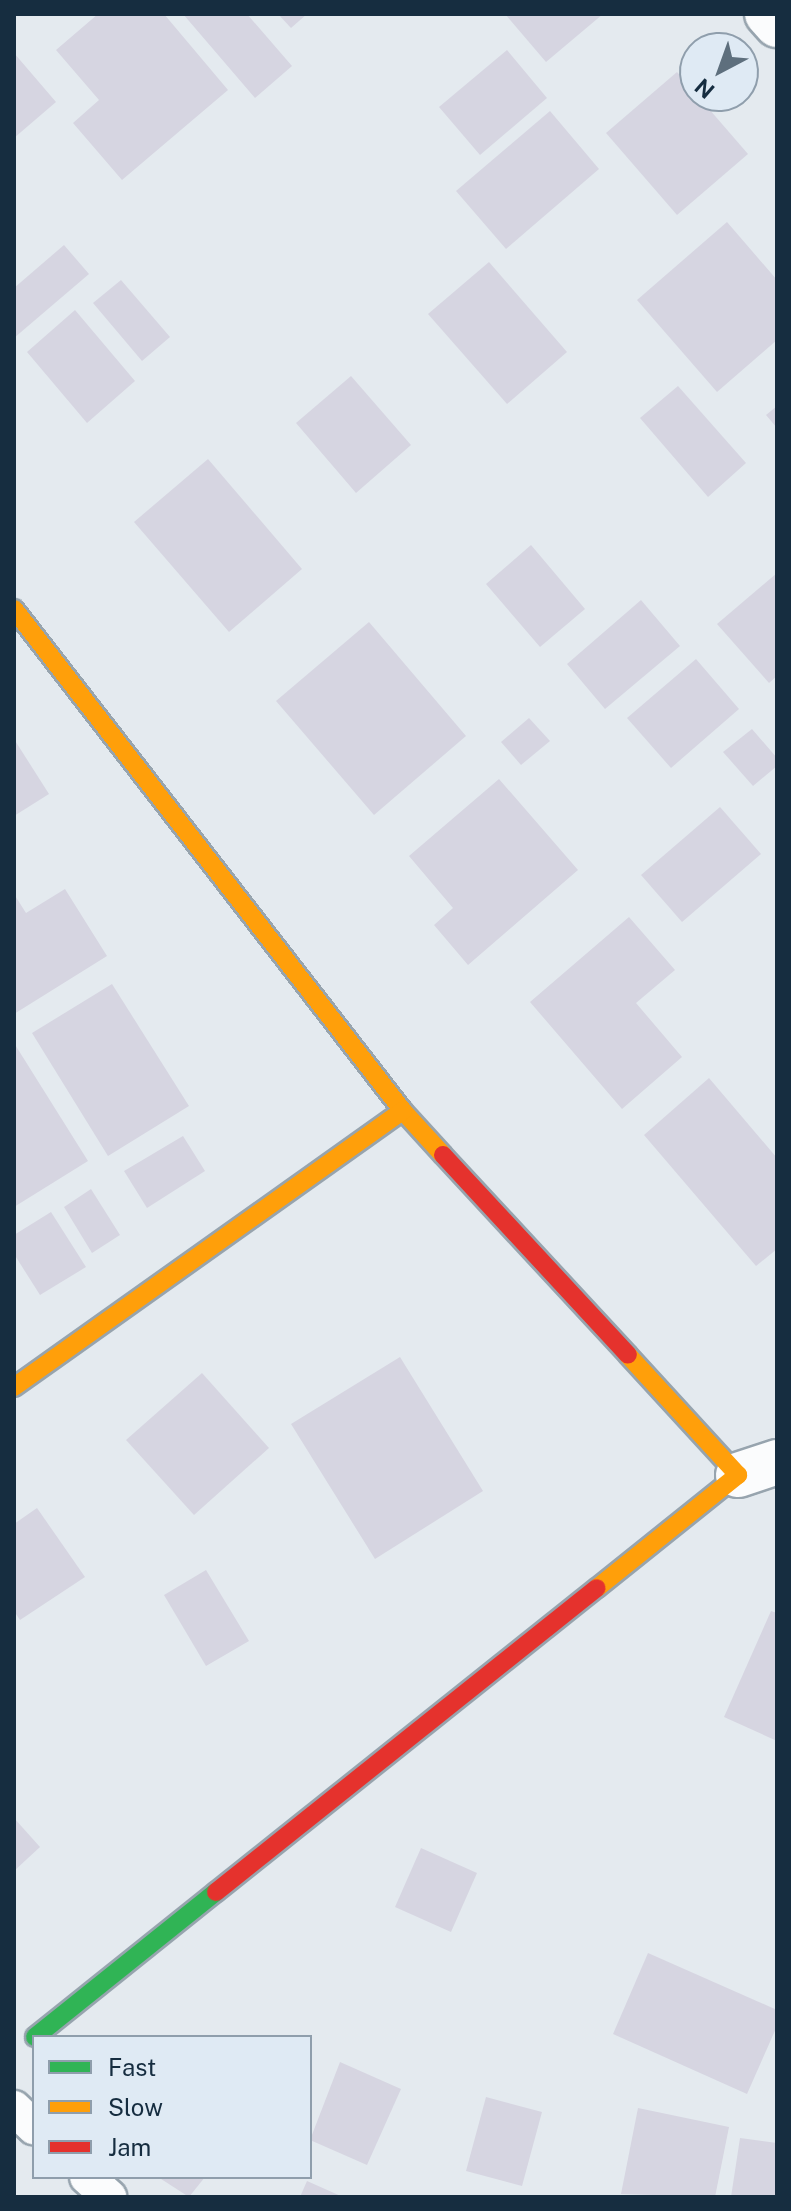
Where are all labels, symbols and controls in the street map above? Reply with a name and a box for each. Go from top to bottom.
north arrow [679,32,759,112]
text: N [690,73,720,104]
legend [32,2035,312,2179]
text: Fast [108,2053,156,2081]
text: Slow [108,2093,163,2121]
text: Jam [108,2133,151,2161]

